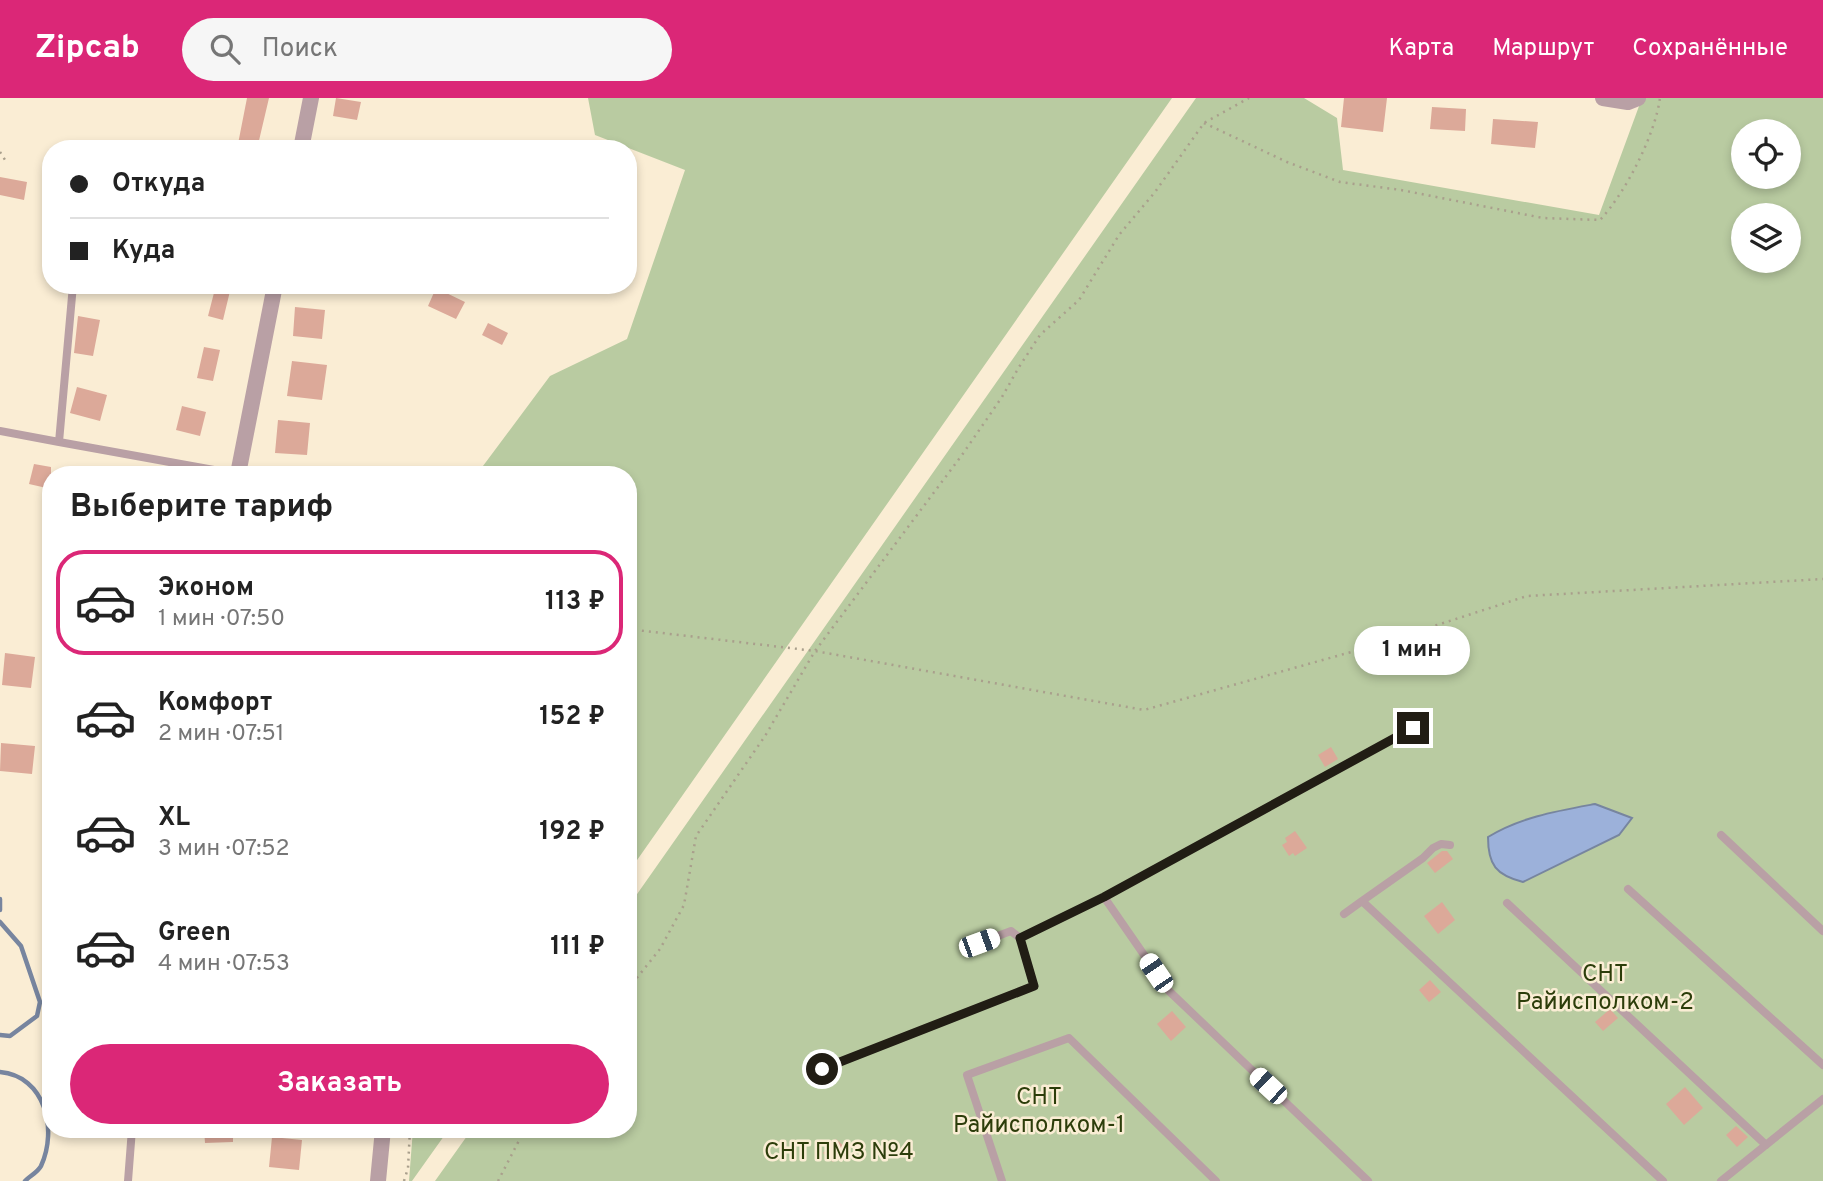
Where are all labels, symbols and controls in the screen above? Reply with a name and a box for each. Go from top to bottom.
search box [182,18,672,81]
text: Zipcab [35,28,140,70]
icon: search [206,30,244,68]
text: Поиск [262,33,338,66]
text: Карта [1388,34,1454,64]
text: Маршрут [1492,34,1594,64]
text: Сохранённые [1632,34,1788,64]
map controls [1731,119,1801,273]
button: locate [1731,119,1801,189]
text: Откуда [112,168,205,201]
button: layers [1731,203,1801,273]
text: Куда [112,235,175,268]
text: Выберите тариф [70,488,333,528]
icon: car [74,571,137,634]
text: Эконом [158,572,254,605]
text: 113 ₽ [545,586,605,619]
text: 1 мин · 07:50 [158,605,285,634]
callout: 1 мин [1355,626,1471,676]
text: 1 мин [1382,636,1442,665]
icon: car [74,686,137,749]
text: Комфорт [158,687,272,720]
text: 152 ₽ [539,701,605,734]
route end [1397,712,1429,744]
text: 2 мин · 07:51 [158,720,284,749]
icon: car [74,801,137,864]
text: XL [158,802,190,835]
text: 192 ₽ [539,816,605,849]
text: 3 мин · 07:52 [158,835,290,864]
icon: car [74,916,137,979]
text: Green [158,917,231,950]
car [956,926,1003,960]
text: 111 ₽ [550,931,605,964]
text: 4 мин · 07:53 [158,950,290,979]
car [1136,950,1177,996]
park label: СНТ Райисполком-2 [1516,960,1694,1018]
button: Заказать [70,1044,609,1124]
route start [806,1053,838,1085]
car [1246,1064,1291,1108]
park label: СНТ Райисполком-1 [953,1083,1125,1141]
park label: СНТ ПМЗ №4 [764,1138,914,1168]

